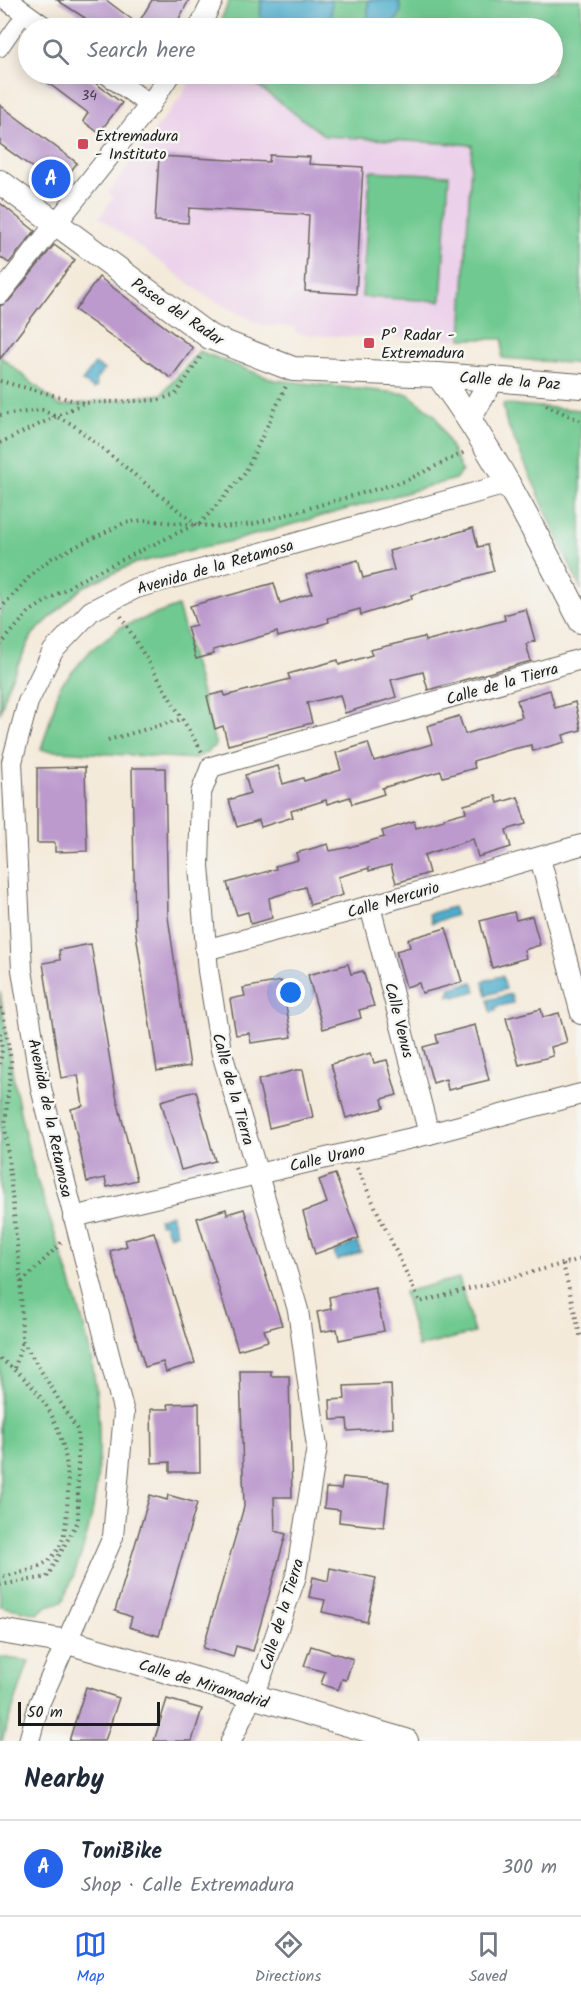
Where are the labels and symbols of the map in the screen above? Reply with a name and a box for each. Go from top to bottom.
house number: 34 [81,85,97,107]
place label: Extremadura - Instituto [95,124,179,167]
marker: Extremadura - Instituto [76,137,90,151]
pin: A [32,156,70,201]
street label: Paseo del Radar [126,272,230,353]
place label: Pº Radar - Extremadura [381,323,465,366]
marker: Pº Radar - Extremadura [362,336,376,350]
street label: Calle de la Paz [459,365,561,397]
street label: Avenida de la Retamosa [134,533,297,602]
street label: Calle de la Tierra [443,656,561,712]
street label: Calle Mercurio [344,875,442,926]
your location [276,978,305,1007]
street label: Calle Venus [377,980,420,1061]
street label: Calle de la Tierra [205,1030,261,1148]
street label: Avenida de la Retamosa [20,1037,79,1200]
street label: Calle Urano [287,1138,368,1179]
street label: Calle de la Tierra [254,1555,311,1673]
street label: Calle de Miramadrid [135,1653,273,1716]
scale bar [18,1699,160,1726]

